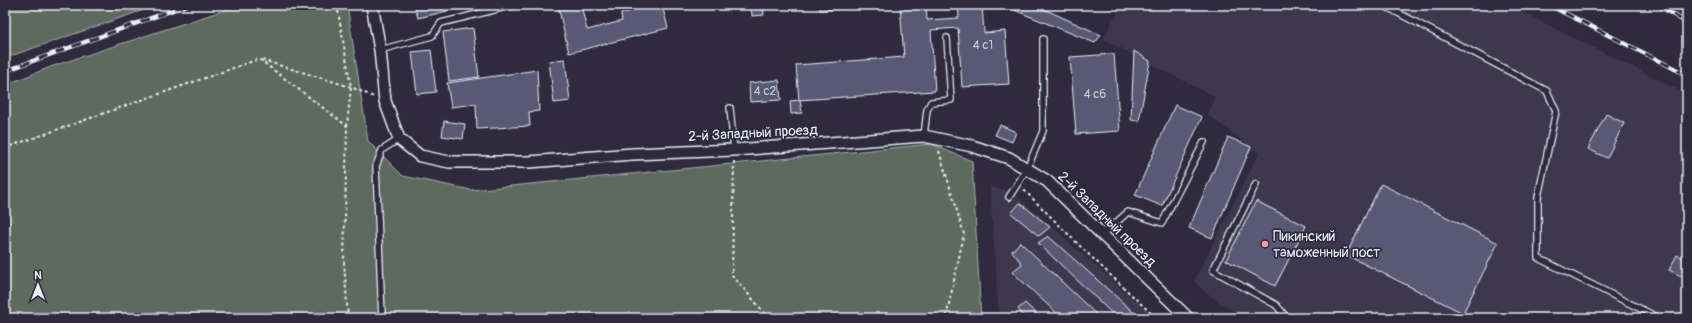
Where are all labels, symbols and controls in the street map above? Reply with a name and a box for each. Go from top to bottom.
house number: 4 с1 [973,38,993,53]
house number: 4 с2 [754,84,776,99]
house number: 4 с6 [1084,87,1106,102]
street label: 2-й Западный проезд [688,121,819,145]
street label: 2-й Западный проезд [1055,168,1160,271]
place label: Пикинский таможенный пост [1273,228,1380,261]
marker: Пикинский таможенный пост [1260,239,1270,249]
north arrow [18,265,58,305]
text: N [34,269,42,282]

